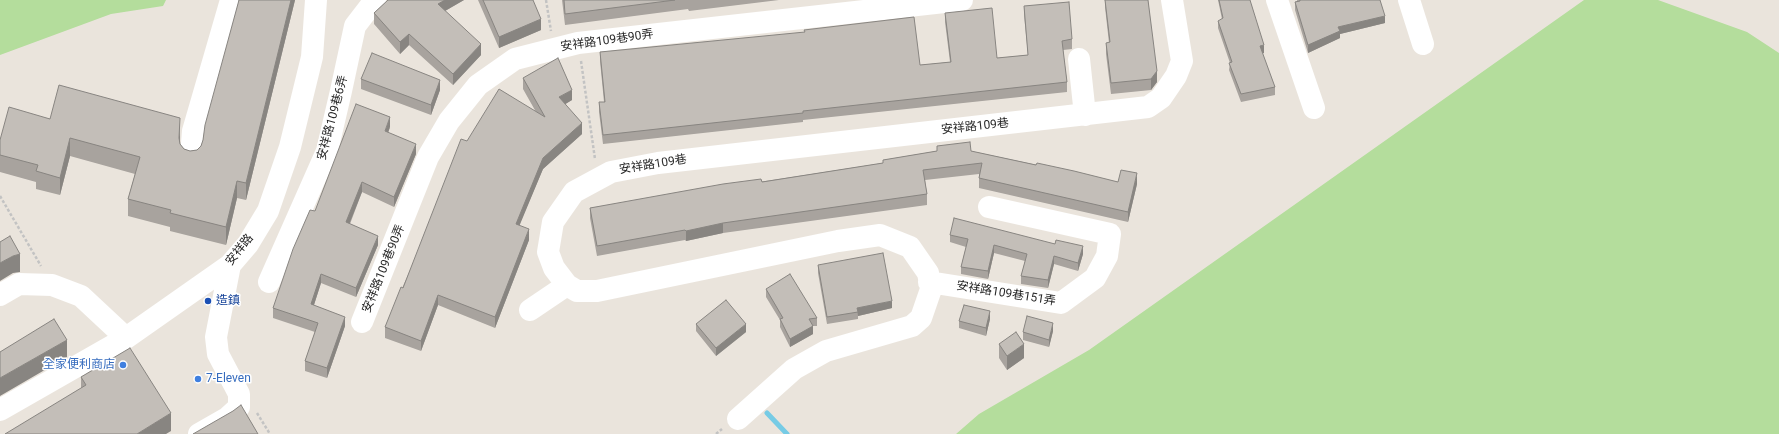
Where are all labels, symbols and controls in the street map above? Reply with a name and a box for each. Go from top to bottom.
street label: 安祥路109巷90弄 [560,27,654,55]
street label: 安祥路109巷6弄 [315,74,351,162]
street label: 安祥路109巷 [940,116,1010,138]
street label: 安祥路109巷 [618,153,688,177]
street label: 安祥路109巷90弄 [360,223,408,315]
street label: 安祥路 [223,231,257,269]
street label: 安祥路109巷151弄 [955,279,1057,309]
place label: 造鎮 [216,294,240,308]
marker: 造鎮 [203,296,213,306]
place label: 全家便利商店 [43,358,115,372]
marker: 全家便利商店 [118,360,128,370]
place label: 7-Eleven [206,372,251,386]
marker: 7-Eleven [193,374,203,384]

